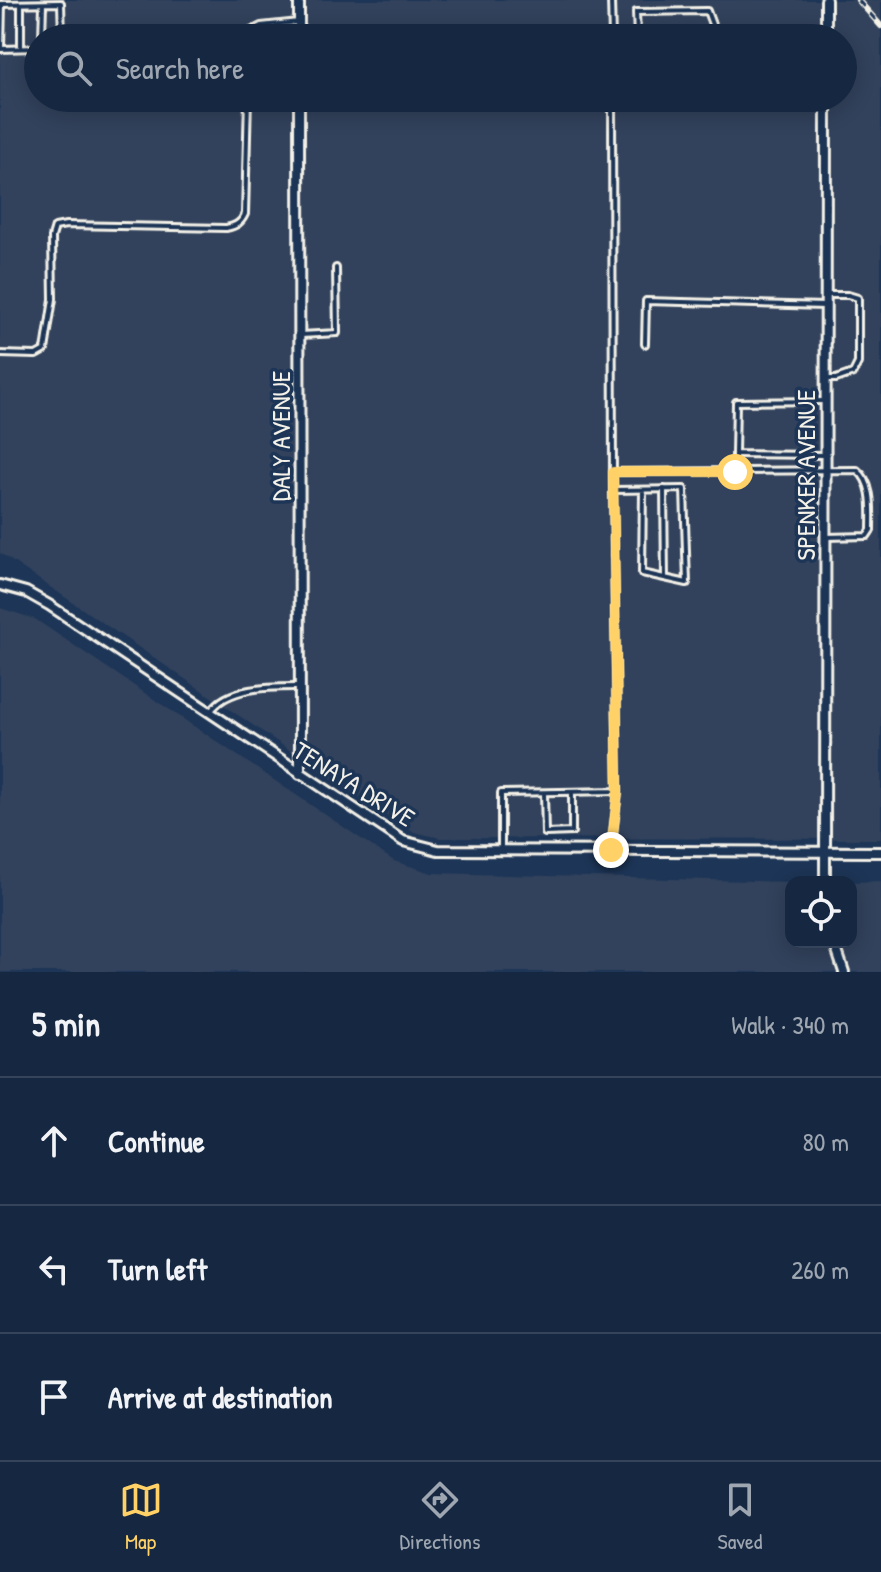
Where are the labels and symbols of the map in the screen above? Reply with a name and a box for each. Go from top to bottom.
street label: DALY AVENUE [263,370,298,501]
street label: SPENKER AVENUE [788,389,823,561]
route start [717,454,753,490]
street label: TENAYA DRIVE [287,733,422,835]
route end [593,832,629,868]

